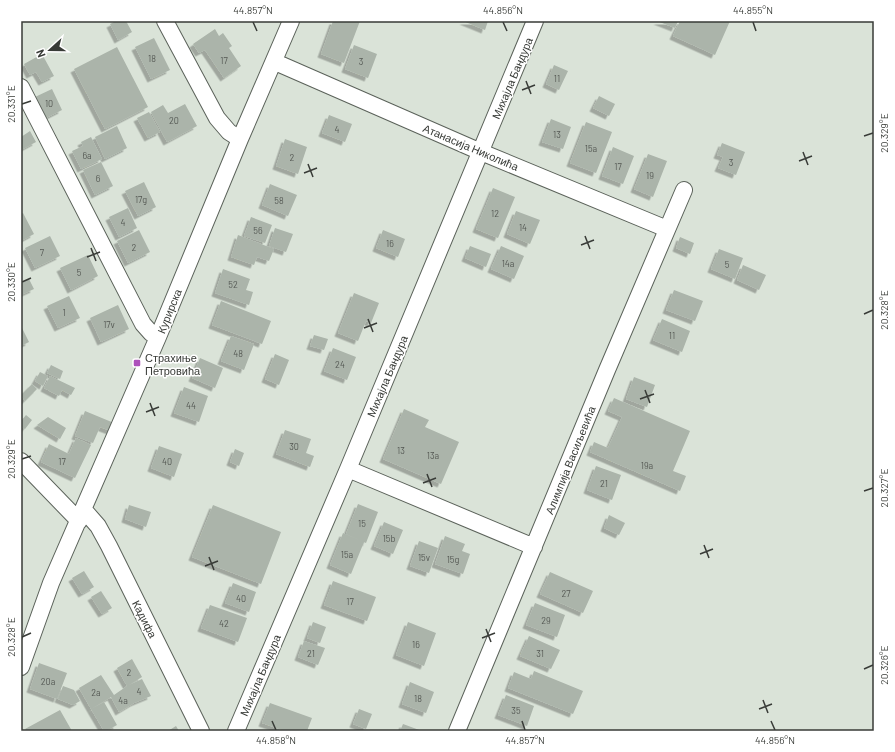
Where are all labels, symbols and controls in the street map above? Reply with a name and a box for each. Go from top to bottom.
text: 44.857°N [233,4,273,16]
text: 44.856°N [483,4,523,16]
text: 44.855°N [733,4,773,16]
north arrow [30,30,70,70]
street label: Михајла Бандура [489,34,535,121]
text: N [33,48,48,60]
house number: 18 [148,53,156,64]
house number: 17 [220,55,228,66]
house number: 3 [359,56,364,67]
house number: 11 [554,73,560,84]
text: 20.331°E [5,85,17,123]
house number: 10 [45,98,53,109]
text: 20.329°E [878,113,890,153]
house number: 20 [169,115,179,126]
street label: Атанасија Николића [421,121,521,173]
house number: 4 [335,124,340,135]
house number: 13 [553,129,561,140]
house number: 15a [585,143,597,154]
house number: 6a [82,150,92,161]
house number: 2 [290,152,295,163]
house number: 3 [729,157,734,168]
house number: 17 [614,161,622,172]
house number: 19 [646,170,654,181]
house number: 6 [96,173,101,184]
house number: 17g [135,194,147,205]
house number: 58 [274,195,284,206]
house number: 12 [491,208,499,219]
house number: 4 [121,217,126,228]
house number: 14 [519,222,527,233]
house number: 56 [253,225,263,236]
house number: 16 [386,238,394,249]
house number: 2 [132,242,137,253]
house number: 7 [40,247,45,258]
house number: 14a [502,258,514,269]
house number: 5 [725,259,730,270]
text: 20.330°E [5,262,17,302]
house number: 5 [77,267,82,278]
house number: 52 [228,279,238,290]
street label: Курирска [154,286,184,335]
text: 20.328°E [878,290,890,330]
house number: 1 [62,307,66,318]
house number: 17v [103,319,116,330]
house number: 11 [669,330,675,341]
street label: Михајла Бандура [364,332,410,419]
house number: 48 [233,348,243,359]
place label: Страхиње Петровића [145,351,201,377]
marker: Страхиње Петровића [132,358,142,368]
house number: 24 [335,359,345,370]
house number: 44 [186,400,196,411]
street label: Алимпија Васиљевића [542,403,598,516]
text: 20.329°E [5,439,17,479]
house number: 30 [289,441,299,452]
house number: 13 [397,445,405,456]
house number: 13a [427,450,439,461]
house number: 17 [58,456,66,467]
house number: 40 [162,456,172,467]
house number: 19a [641,460,653,471]
text: 20.327°E [878,469,890,507]
house number: 21 [600,478,608,489]
house number: 15 [358,518,366,529]
house number: 15b [383,533,395,544]
house number: 15a [341,549,353,560]
house number: 15v [418,552,431,563]
house number: 15g [447,554,459,565]
house number: 27 [561,588,571,599]
house number: 40 [236,593,246,604]
house number: 17 [346,596,354,607]
street label: Кадифа [130,598,160,641]
house number: 29 [541,615,551,626]
text: 20.328°E [5,617,17,657]
house number: 42 [219,618,229,629]
street label: Михајла Бандура [237,631,283,718]
house number: 16 [412,639,420,650]
text: 20.326°E [878,645,890,685]
house number: 21 [307,648,315,659]
house number: 31 [536,648,544,659]
house number: 2 [127,667,132,678]
house number: 20a [41,676,55,687]
house number: 4 [137,686,142,697]
house number: 2a [91,687,101,698]
house number: 18 [414,693,422,704]
house number: 4a [118,695,128,706]
house number: 35 [511,705,521,716]
text: 44.858°N [256,734,296,746]
text: 44.857°N [505,734,545,746]
text: 44.856°N [755,734,795,746]

